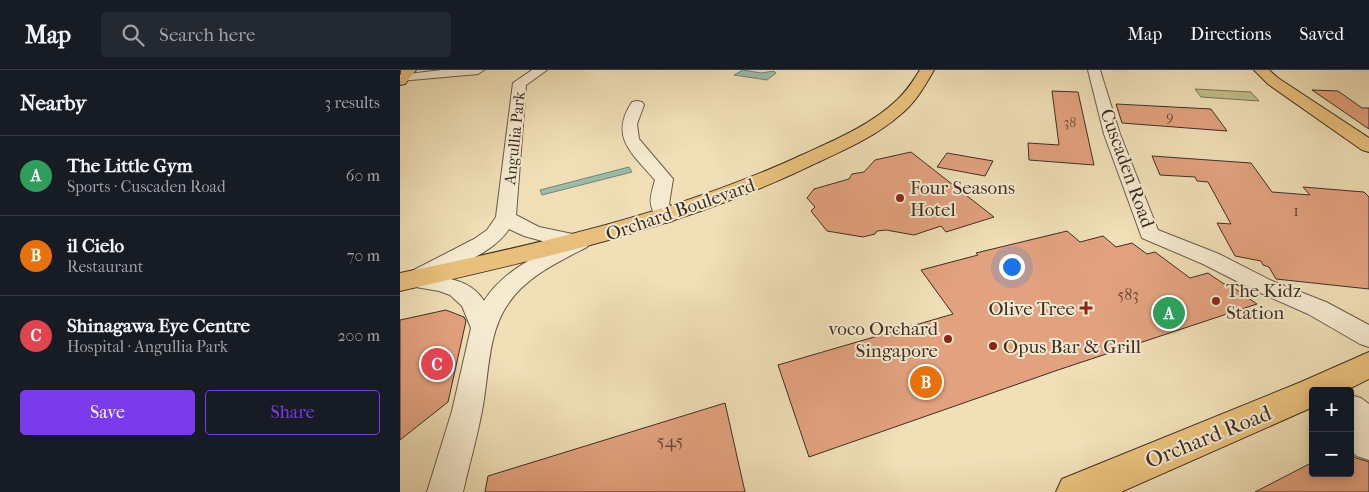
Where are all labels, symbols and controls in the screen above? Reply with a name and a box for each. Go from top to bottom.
search box [101,12,451,57]
text: Map [25,21,71,49]
icon: search [119,21,147,49]
text: Search here [159,24,255,46]
text: Map [1128,24,1162,45]
text: Directions [1190,24,1271,45]
text: Saved [1299,24,1344,45]
street label: Angullia Park [500,90,529,187]
text: Nearby [20,91,86,115]
text: 3 results [324,93,380,112]
street label: Cuscaden Road [1095,106,1159,231]
house number: 9 [1166,108,1174,125]
house number: 38 [1064,114,1076,131]
text: The Little Gym [67,155,193,177]
text: A [31,166,41,185]
text: 60 m [346,166,380,185]
street label: Orchard Boulevard [603,174,758,246]
text: Sports · Cuscaden Road [67,177,226,196]
place label: Four Seasons Hotel [910,177,1015,221]
marker: Four Seasons Hotel [894,192,906,204]
house number: 1 [1293,201,1299,220]
text: il Cielo [67,235,124,257]
text: B [31,246,41,265]
text: 70 m [347,246,380,265]
your location [999,254,1025,280]
text: Restaurant [67,257,143,276]
place label: The Kidz Station [1226,280,1301,324]
house number: 583 [1117,285,1139,304]
pin: A [1153,294,1185,332]
marker: The Kidz Station [1210,295,1222,307]
place label: Olive Tree [989,298,1075,320]
marker: Olive Tree [1079,301,1093,315]
text: Shinagawa Eye Centre [67,315,250,337]
place label: voco Orchard Singapore [828,318,939,362]
text: C [31,326,41,345]
text: 200 m [337,326,380,345]
marker: voco Orchard Singapore [942,333,954,345]
place label: Opus Bar & Grill [1003,336,1141,358]
text: Hospital · Angullia Park [67,337,228,356]
marker: Opus Bar & Grill [987,340,999,352]
pin: C [421,345,453,383]
pin: B [910,363,942,401]
map controls [1309,387,1354,477]
button: + [1309,387,1354,432]
button: Save [20,390,195,435]
button: Share [205,390,380,435]
street label: Orchard Road [1142,399,1276,474]
house number: 545 [656,430,684,452]
button: − [1309,432,1354,477]

